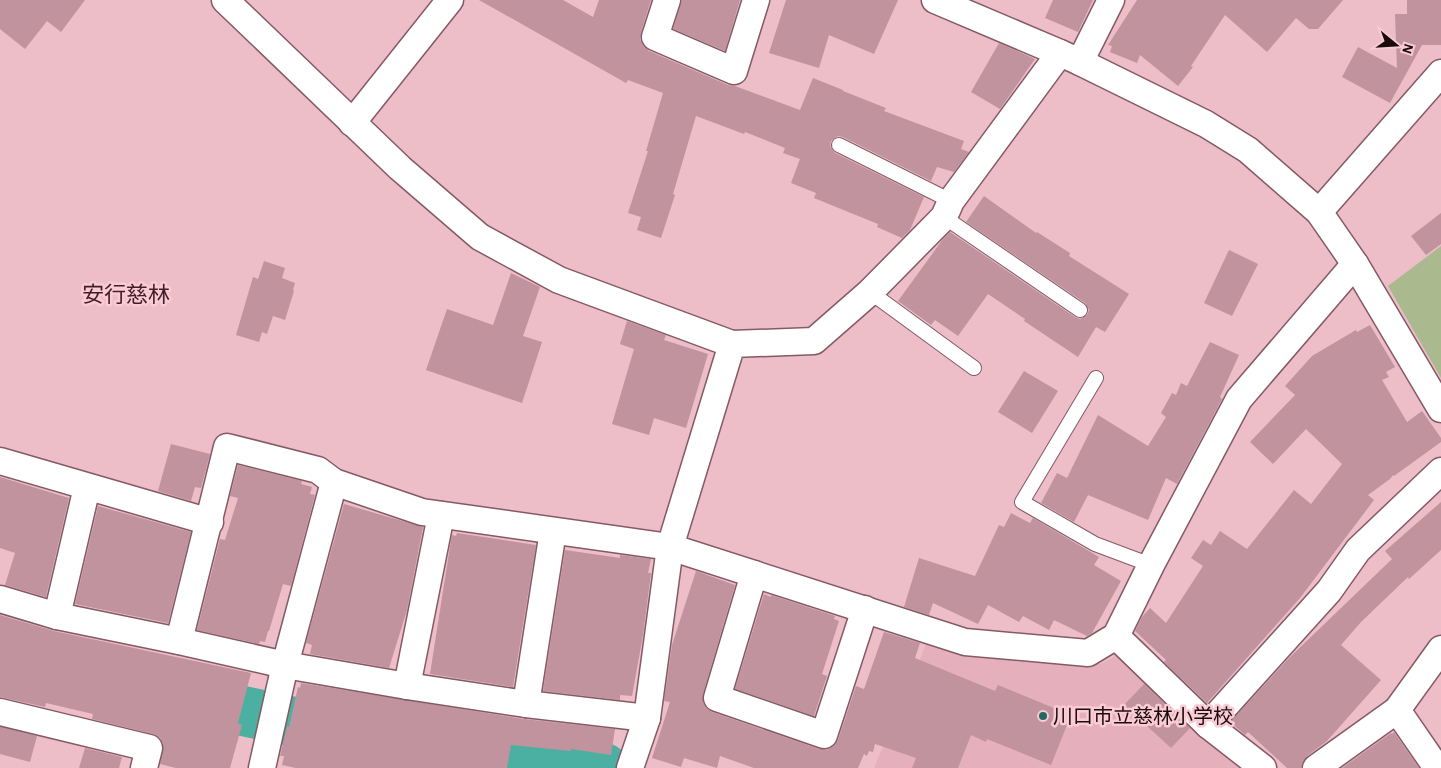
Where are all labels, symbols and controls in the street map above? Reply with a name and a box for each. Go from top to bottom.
north arrow [1371,20,1421,70]
text: N [1399,42,1416,56]
district label: 安行慈林 [82,283,170,306]
place label: 川口市立慈林小学校 [1053,706,1233,727]
marker: 川口市立慈林小学校 [1037,710,1049,722]

